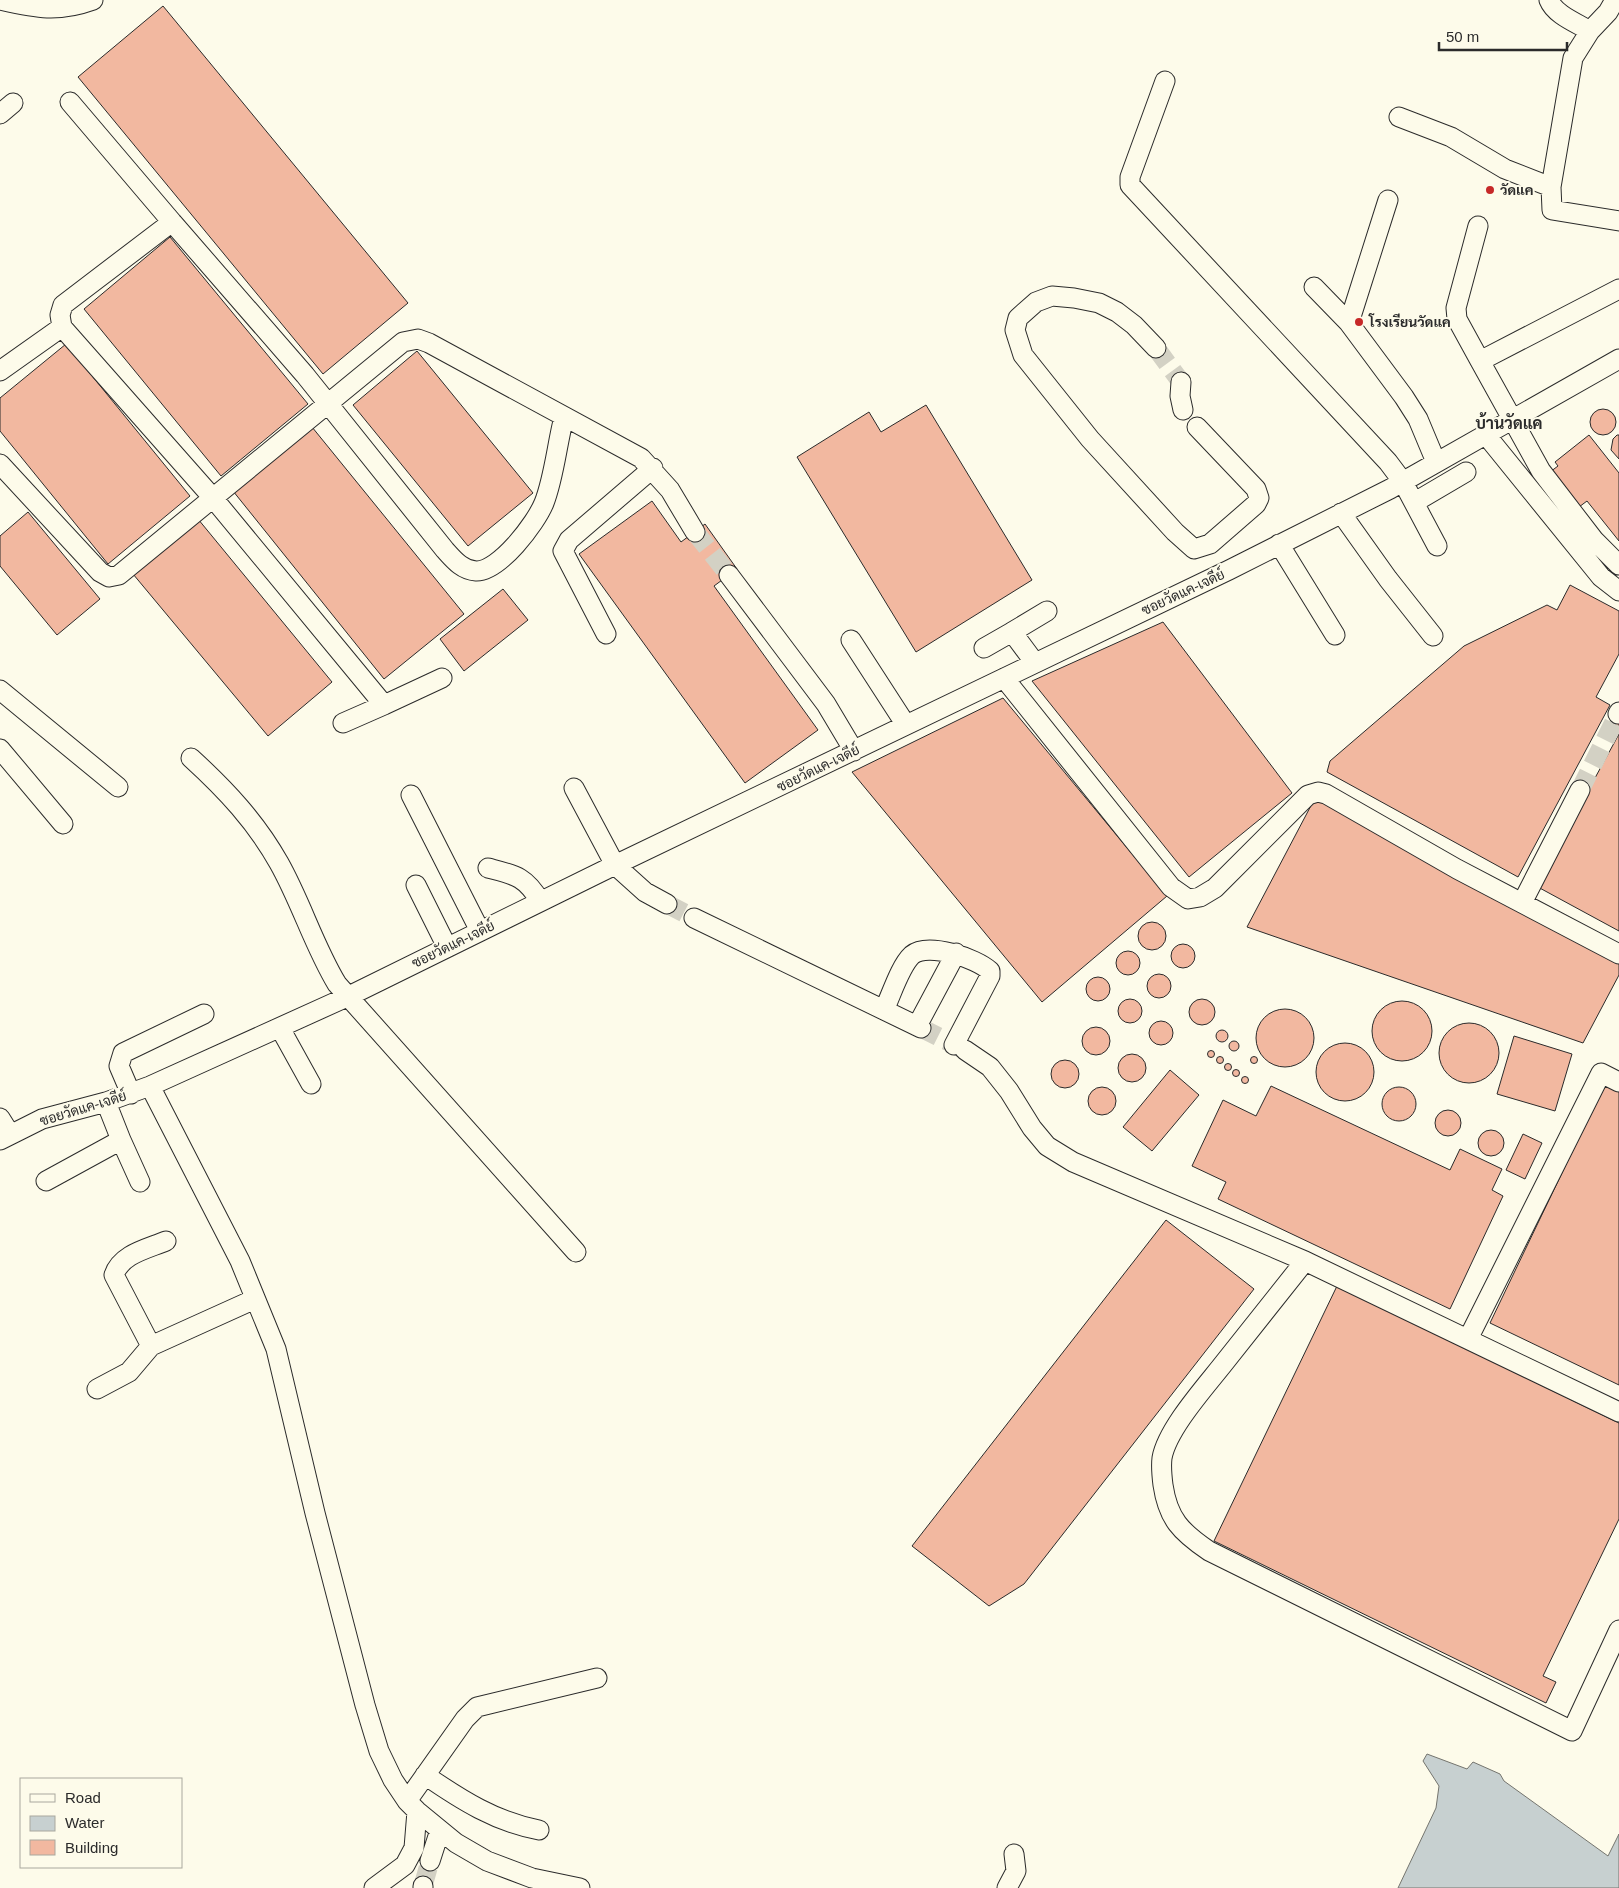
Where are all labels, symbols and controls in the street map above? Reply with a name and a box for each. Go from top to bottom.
scale bar [1439,20,1566,52]
text: 50 m [1446,28,1479,45]
place label: วัดแค [1500,182,1533,198]
marker: วัดแค [1484,184,1496,196]
place label: โรงเรียนวัดแค [1368,313,1451,330]
marker: โรงเรียนวัดแค [1353,316,1365,328]
district label: บ้านวัดแค [1475,412,1543,432]
street label: ซอยวัดแค-เจดีย์ [1138,565,1227,618]
street label: ซอยวัดแค-เจดีย์ [774,740,862,795]
street label: ซอยวัดแค-เจดีย์ [409,916,497,971]
street label: ซอยวัดแค-เจดีย์ [37,1086,128,1129]
legend [20,1778,182,1868]
text: Road [65,1789,101,1806]
text: Water [65,1814,104,1831]
text: Building [65,1839,118,1856]

